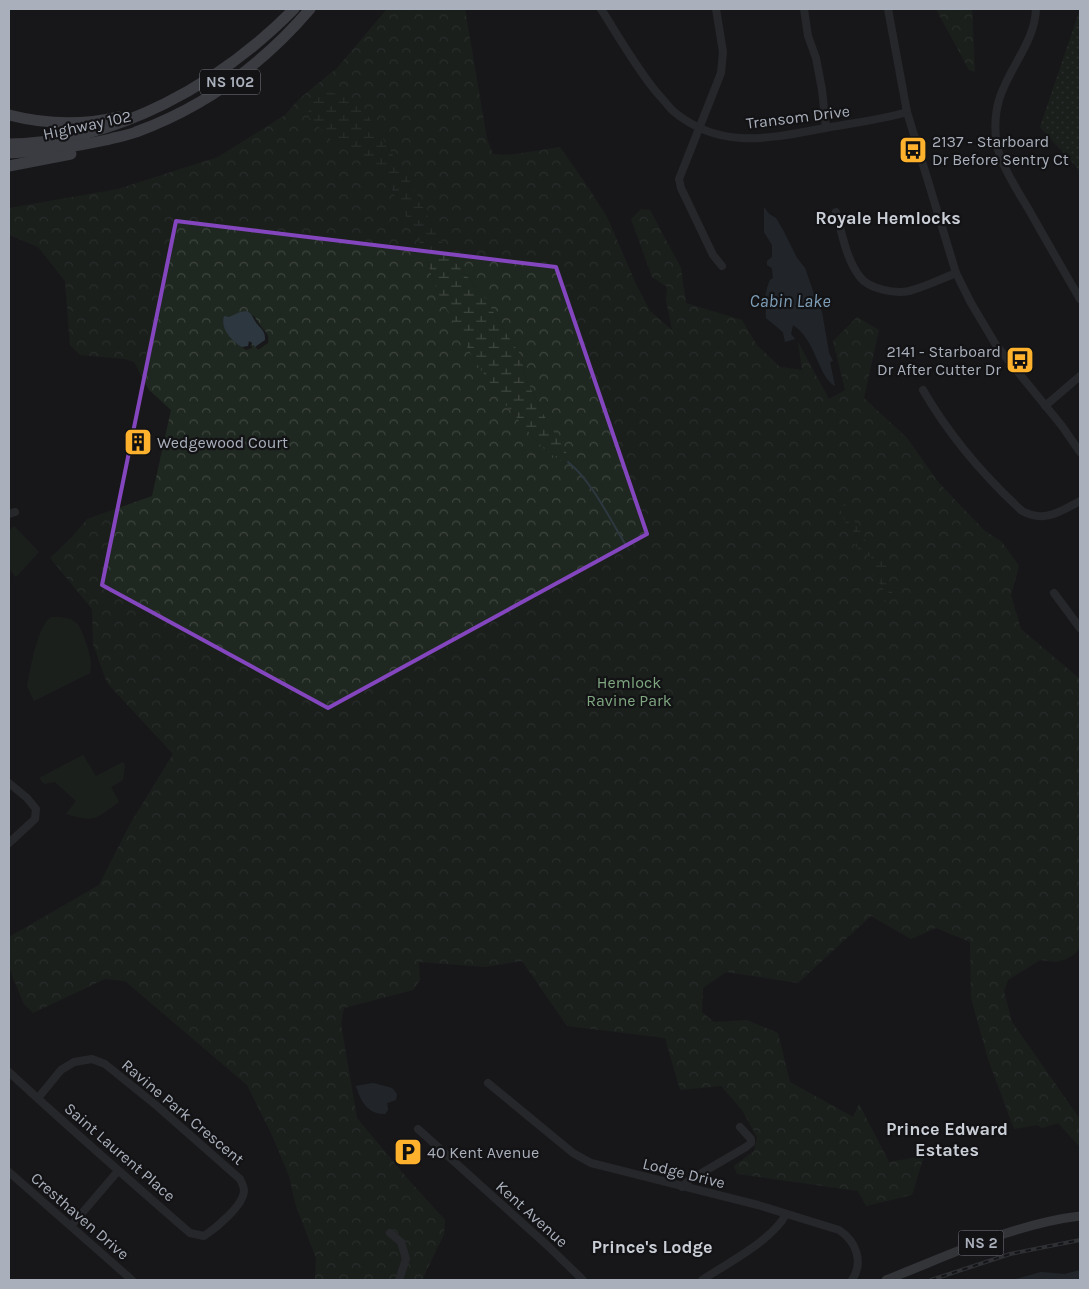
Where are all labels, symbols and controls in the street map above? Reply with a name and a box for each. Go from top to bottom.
road number: NS 102 [200,70,260,94]
street label: Transom Drive [745,101,851,133]
street label: Highway 102 [41,106,133,144]
place label: 2137 - Starboard Dr Before Sentry Ct [932,132,1069,169]
bus stop icon: 2137 - Starboard Dr Before Sentry Ct [898,135,928,165]
district label: Royale Hemlocks [815,207,961,229]
water label: Cabin Lake [749,290,831,312]
place label: 2141 - Starboard Dr After Cutter Dr [877,342,1001,379]
bus stop icon: 2141 - Starboard Dr After Cutter Dr [1005,345,1035,375]
building icon: Wedgewood Court [123,427,153,457]
place label: Wedgewood Court [157,433,288,452]
park label: Hemlock Ravine Park [586,673,672,710]
street label: Ravine Park Crescent [118,1055,248,1169]
street label: Saint Laurent Place [61,1099,179,1205]
district label: Prince Edward Estates [886,1118,1008,1161]
parking icon: 40 Kent Avenue [393,1137,423,1167]
place label: 40 Kent Avenue [427,1143,539,1162]
street label: Lodge Drive [641,1154,727,1192]
street label: Cresthaven Drive [27,1168,133,1264]
street label: Kent Avenue [492,1177,572,1251]
road number: NS 2 [958,1230,1004,1256]
district label: Prince's Lodge [591,1236,713,1258]

